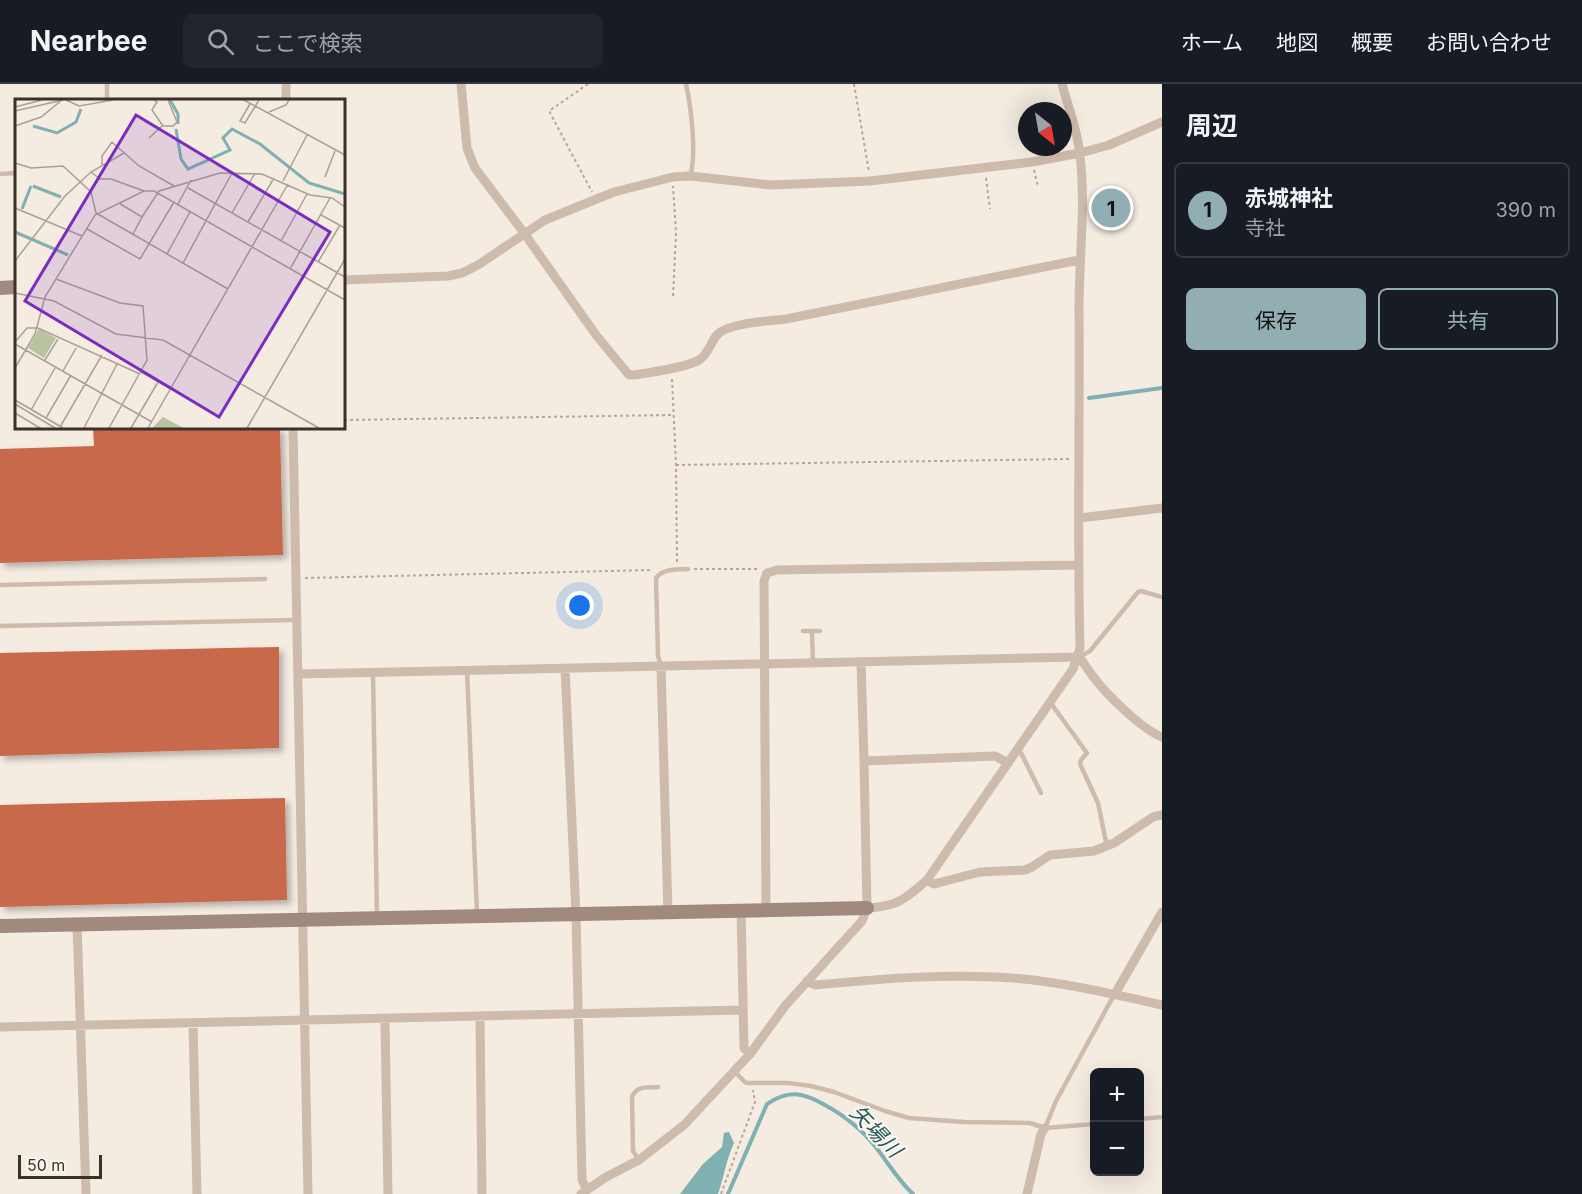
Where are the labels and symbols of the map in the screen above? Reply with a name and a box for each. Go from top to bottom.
inset map [15,99,345,429]
north arrow [1018,102,1072,156]
pin: 1 [1092,186,1130,230]
your location [565,591,594,620]
water label: 矢場川 [845,1100,908,1164]
scale bar [18,1152,102,1180]

